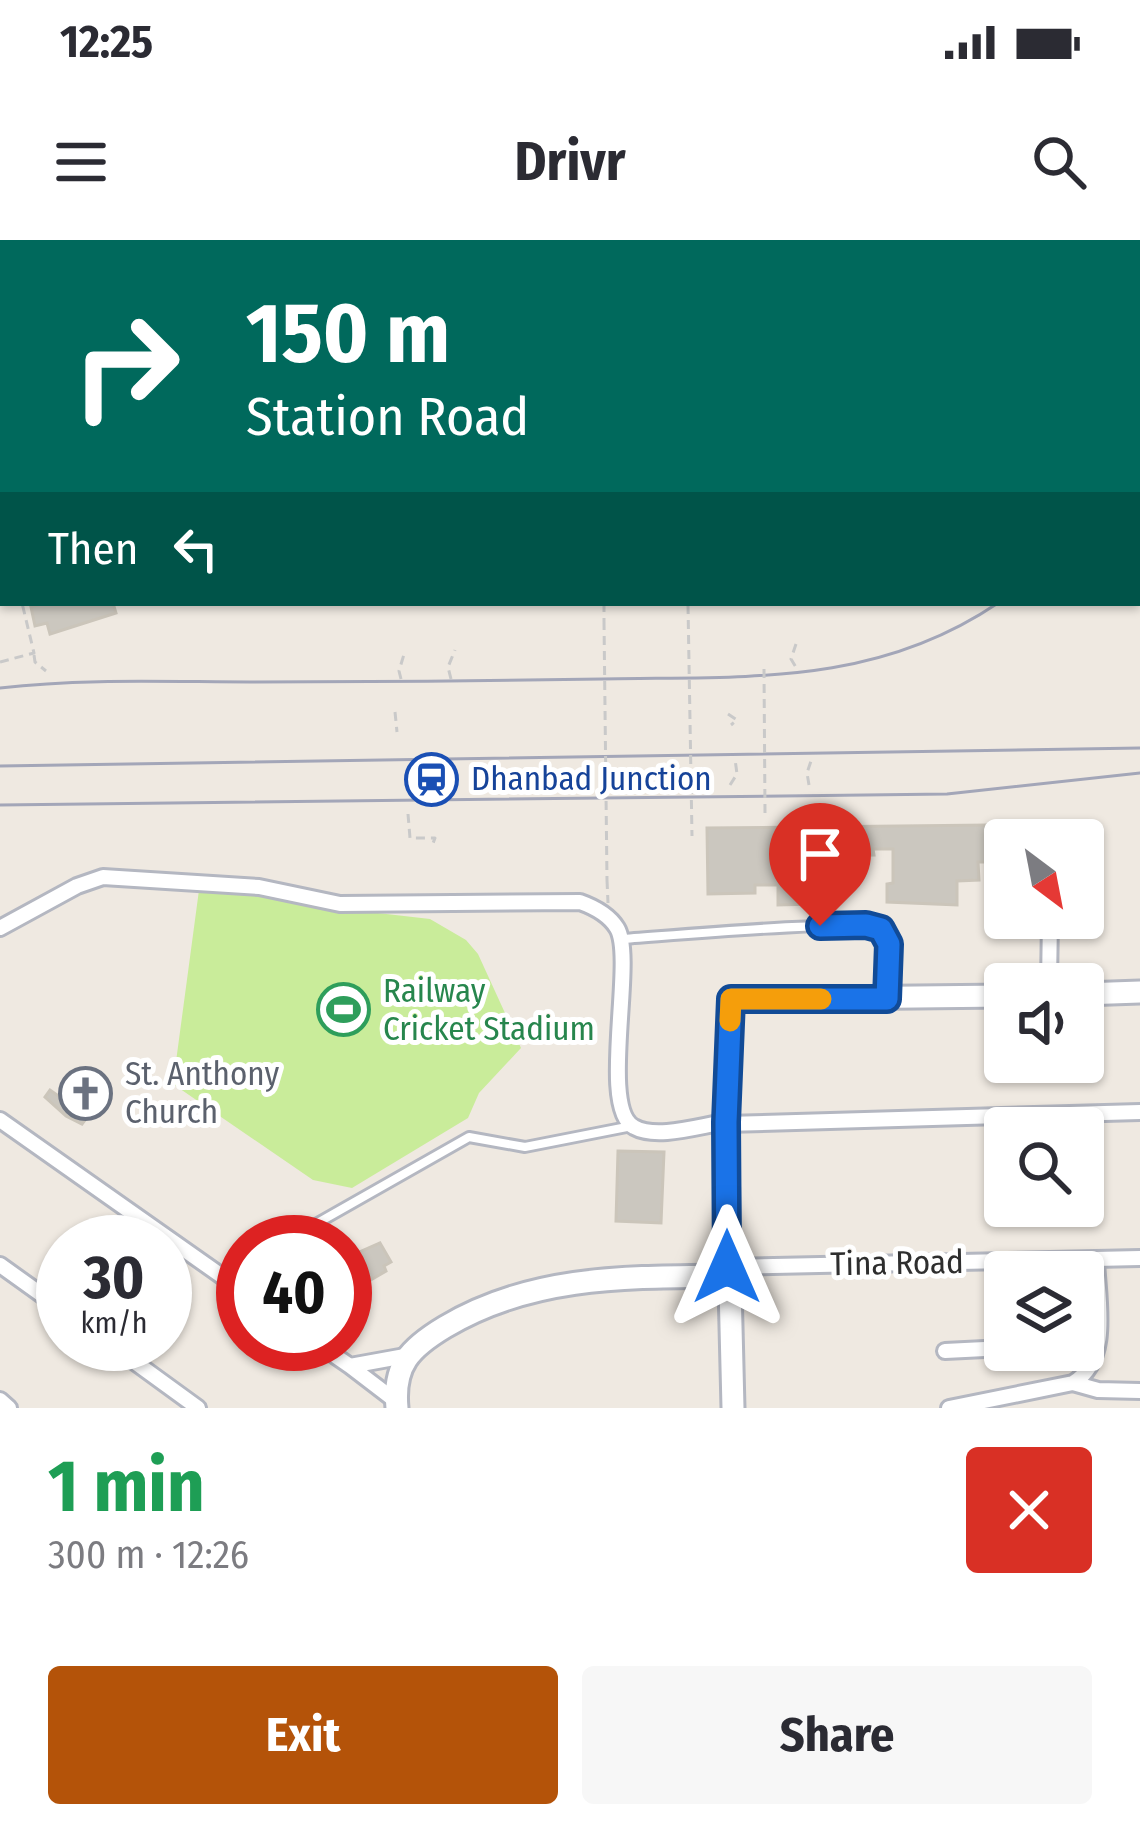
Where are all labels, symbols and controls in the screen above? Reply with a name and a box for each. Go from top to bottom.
text: 12:25 [60,15,153,69]
icon: menu [48,129,114,195]
icon: search [1026,129,1092,195]
text: Drivr [514,130,626,194]
text: 150 m [246,283,450,384]
icon: right [48,288,204,444]
text: Station Road [246,385,529,449]
icon: left [163,516,229,582]
text: Then [48,522,139,576]
station icon: Dhanbad Junction [404,751,460,807]
place label: Dhanbad Junction [471,759,712,799]
pin [769,803,871,926]
north arrow [984,819,1104,939]
map controls [984,819,1104,1371]
icon: arrive [787,821,853,887]
button: sound [984,963,1104,1083]
place label: Railway Cricket Stadium [383,971,595,1049]
sports icon: Railway Cricket Stadium [316,982,372,1038]
place label: St. Anthony Church [125,1054,279,1132]
church icon: St. Anthony Church [58,1065,114,1121]
button: search [984,1107,1104,1227]
position arrow [664,1204,790,1330]
speed limit sign: 40 [216,1215,372,1371]
text: 30 [83,1242,145,1314]
street label: Tina Road [830,1242,964,1284]
button: layers [984,1251,1104,1371]
text: km/h [81,1305,147,1341]
text: 1 min [48,1444,205,1530]
button: close [966,1447,1092,1573]
text: 300 m · 12:26 [48,1532,249,1578]
button: Exit [48,1666,558,1804]
button: Share [582,1666,1092,1804]

